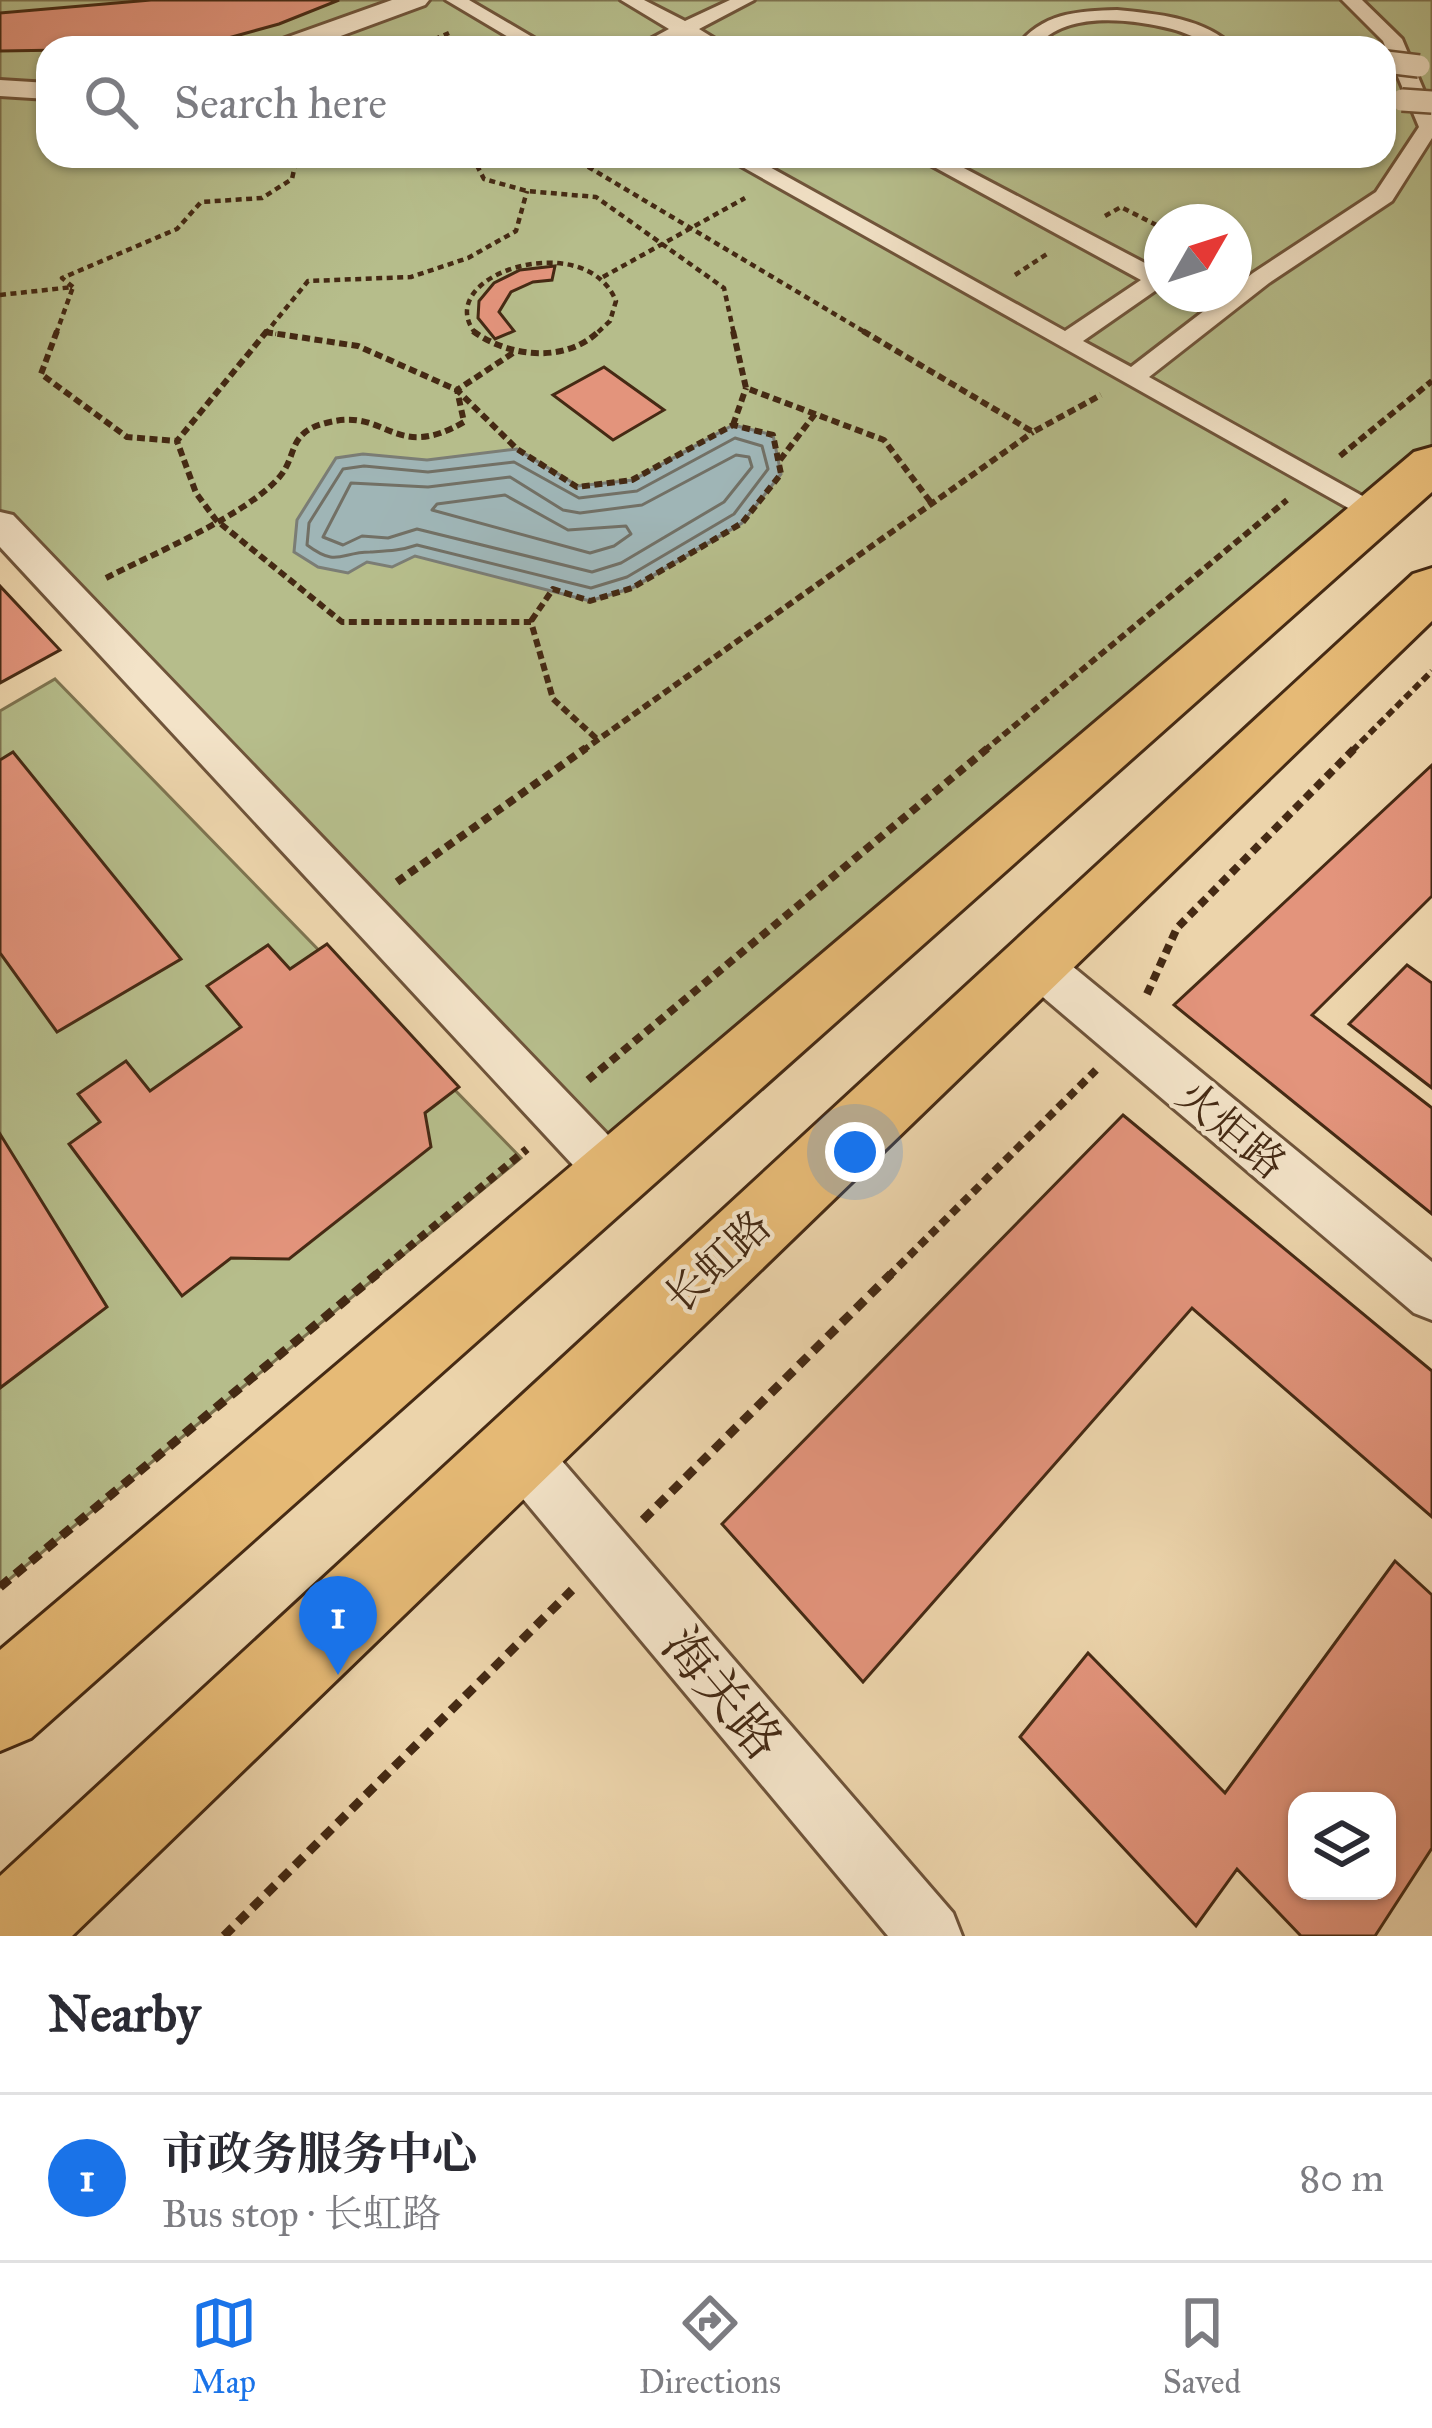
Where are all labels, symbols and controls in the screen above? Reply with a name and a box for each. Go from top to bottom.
search box [36,36,1396,168]
icon: search [78,69,144,135]
text: Search here [174,75,387,130]
north arrow [1144,204,1252,312]
street label: 火炬路 [1166,1069,1296,1190]
your location [825,1122,885,1182]
street label: 长虹路 [654,1200,781,1324]
pin: 1 [299,1576,377,1675]
street label: 海关路 [649,1615,795,1772]
map controls [1288,1792,1396,1900]
button: layers [1288,1792,1396,1900]
text: Nearby [48,1983,200,2045]
text: 市政务服务中心 [162,2126,477,2181]
text: 1 [79,2154,95,2202]
text: 80 m [1299,2154,1384,2202]
text: Bus stop · 长虹路 [162,2190,441,2238]
tab: Map [191,2290,257,2402]
tab: Directions [639,2290,781,2402]
tab: Saved [1163,2290,1241,2402]

